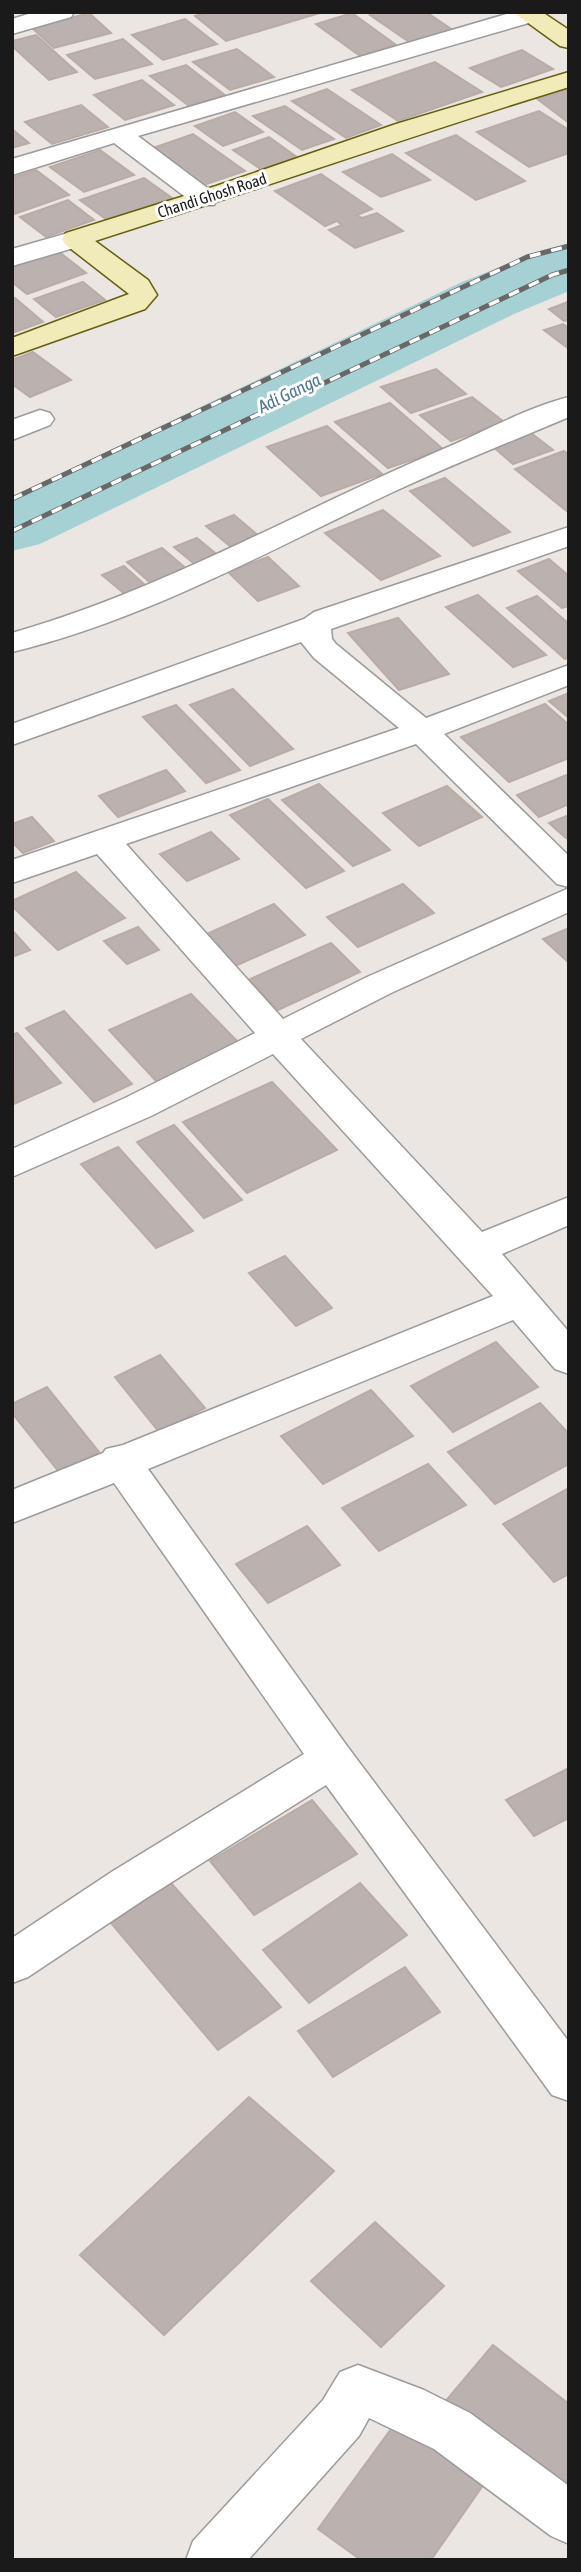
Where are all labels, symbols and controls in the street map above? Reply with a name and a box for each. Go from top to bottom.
street label: Chandi Ghosh Road [155,169,269,221]
water label: Adi Ganga [253,369,324,418]

